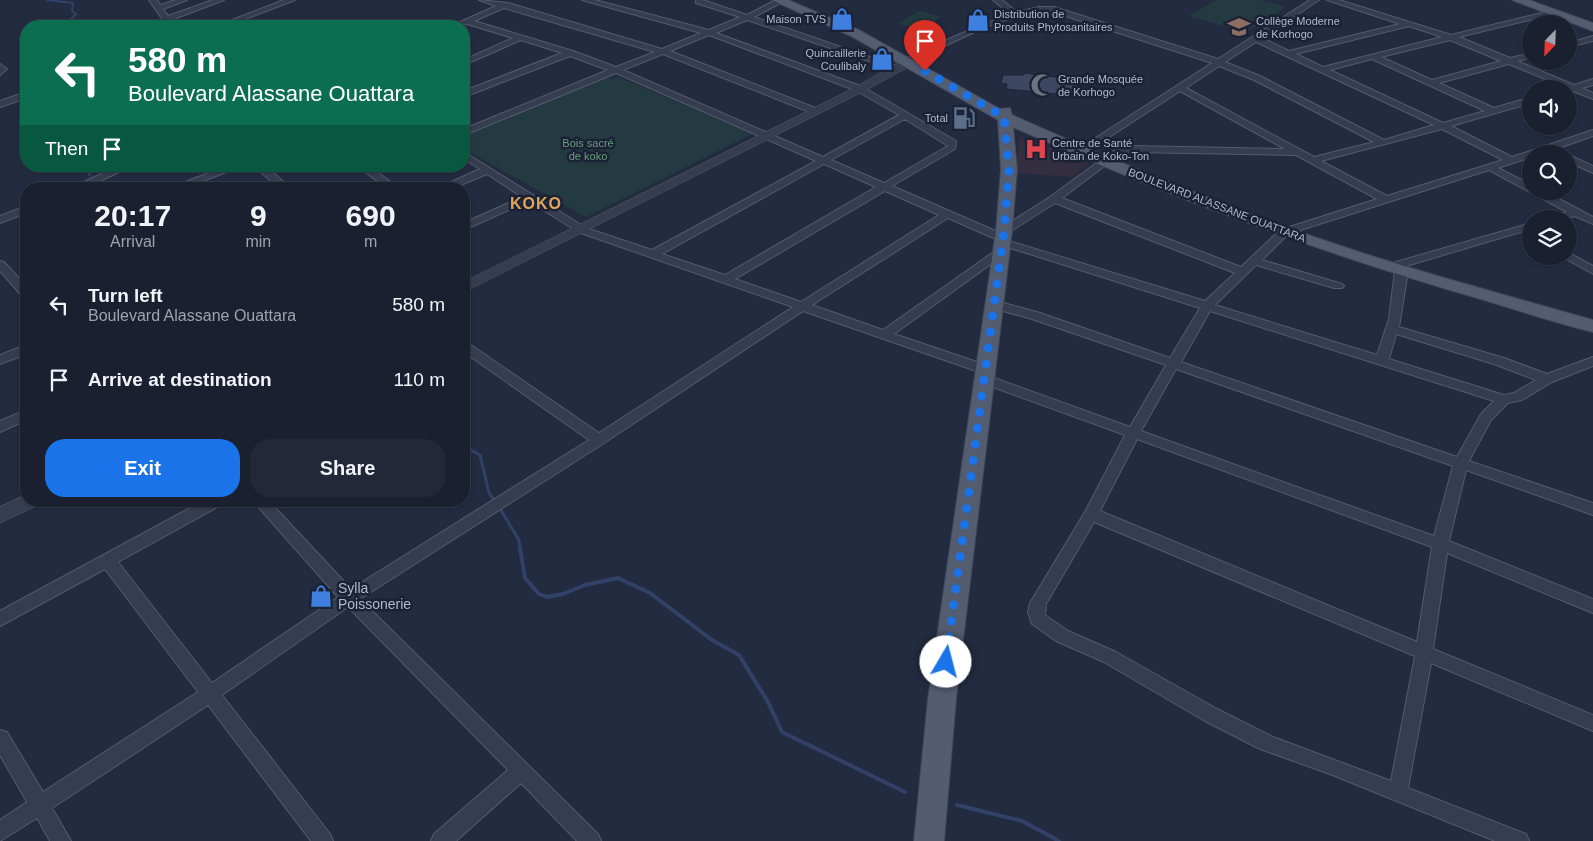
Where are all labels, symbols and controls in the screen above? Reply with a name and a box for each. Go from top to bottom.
shop icon: Maison TVS [829,6,855,32]
shop icon: Distribution de Produits Phytosanitaires [965,7,991,33]
place label: Distribution de Produits Phytosanitaires [994,8,1113,33]
place label: Maison TVS [766,13,826,25]
school or university icon: Collège Moderne de Korhogo [1226,14,1252,40]
place label: Collège Moderne de Korhogo [1256,15,1340,40]
north arrow [1522,15,1578,70]
map controls [1522,15,1577,265]
pin [904,20,946,71]
icon: arrive [911,27,939,55]
icon: left [45,40,110,105]
text: 580 m [128,40,227,79]
shop icon: Quincaillerie Coulibaly [869,46,895,72]
place label: Quincaillerie Coulibaly [805,47,866,72]
mosque icon: Grande Mosquée de Korhogo [1029,72,1055,98]
place label: Grande Mosquée de Korhogo [1058,73,1143,98]
button: sound [1522,80,1577,135]
text: Boulevard Alassane Ouattara [128,81,414,106]
fuel station icon: Total [951,105,977,131]
place label: Total [925,112,948,124]
icon: arrive [98,135,126,163]
hospital icon: Centre de Santé Urbain de Koko-Ton [1023,136,1049,162]
park label: Bois sacré de koko [562,137,614,162]
place label: Centre de Santé Urbain de Koko-Ton [1052,137,1149,162]
text: Then [45,138,88,159]
button: search [1522,145,1577,200]
street label: BOULEVARD ALASSANE OUATTARA [1127,166,1308,245]
district label: KOKO [510,195,562,212]
text: 20:17 [94,199,171,232]
text: 9 [250,199,267,232]
text: 690 [346,199,396,232]
button: layers [1522,210,1577,265]
text: Arrival [110,233,155,250]
text: min [245,233,271,250]
text: m [364,233,377,250]
text: Turn left [88,285,163,306]
icon: left [45,291,73,319]
text: 580 m [392,294,445,315]
text: Boulevard Alassane Ouattara [88,307,296,324]
icon: arrive [45,366,73,394]
text: Arrive at destination [88,369,272,390]
text: 110 m [394,369,445,390]
button: Exit [45,439,240,497]
button: Share [250,439,445,497]
place label: Sylla Poissonerie [338,580,411,612]
shop icon: Sylla Poissonerie [308,583,334,609]
position arrow [919,635,971,687]

